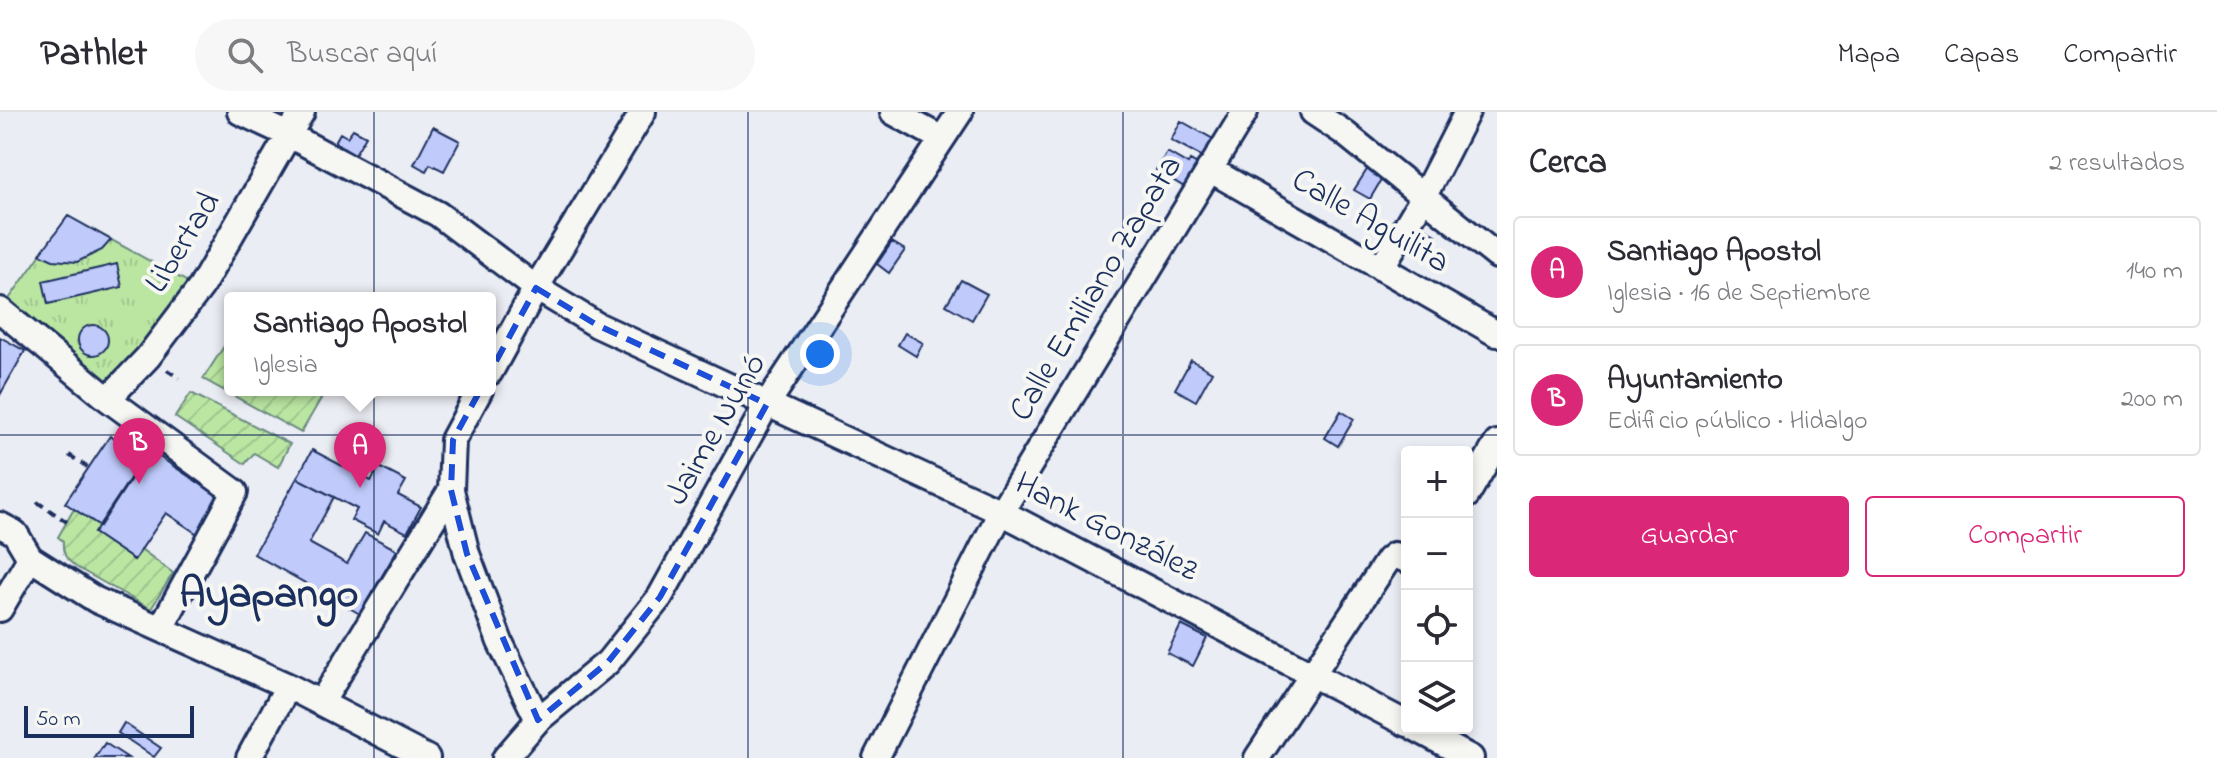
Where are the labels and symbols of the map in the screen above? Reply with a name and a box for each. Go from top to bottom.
street label: Calle Emiliano Zapata [998,146,1196,432]
street label: Calle Aguilita [1281,156,1459,288]
street label: Libertad [133,183,235,303]
your location [800,334,840,374]
street label: Jaime Nunó [653,345,781,515]
pin: B [113,418,165,484]
pin: A [334,422,386,488]
street label: Hank González [1005,460,1207,596]
district label: Ayapango [180,565,358,627]
scale bar [24,702,194,738]

